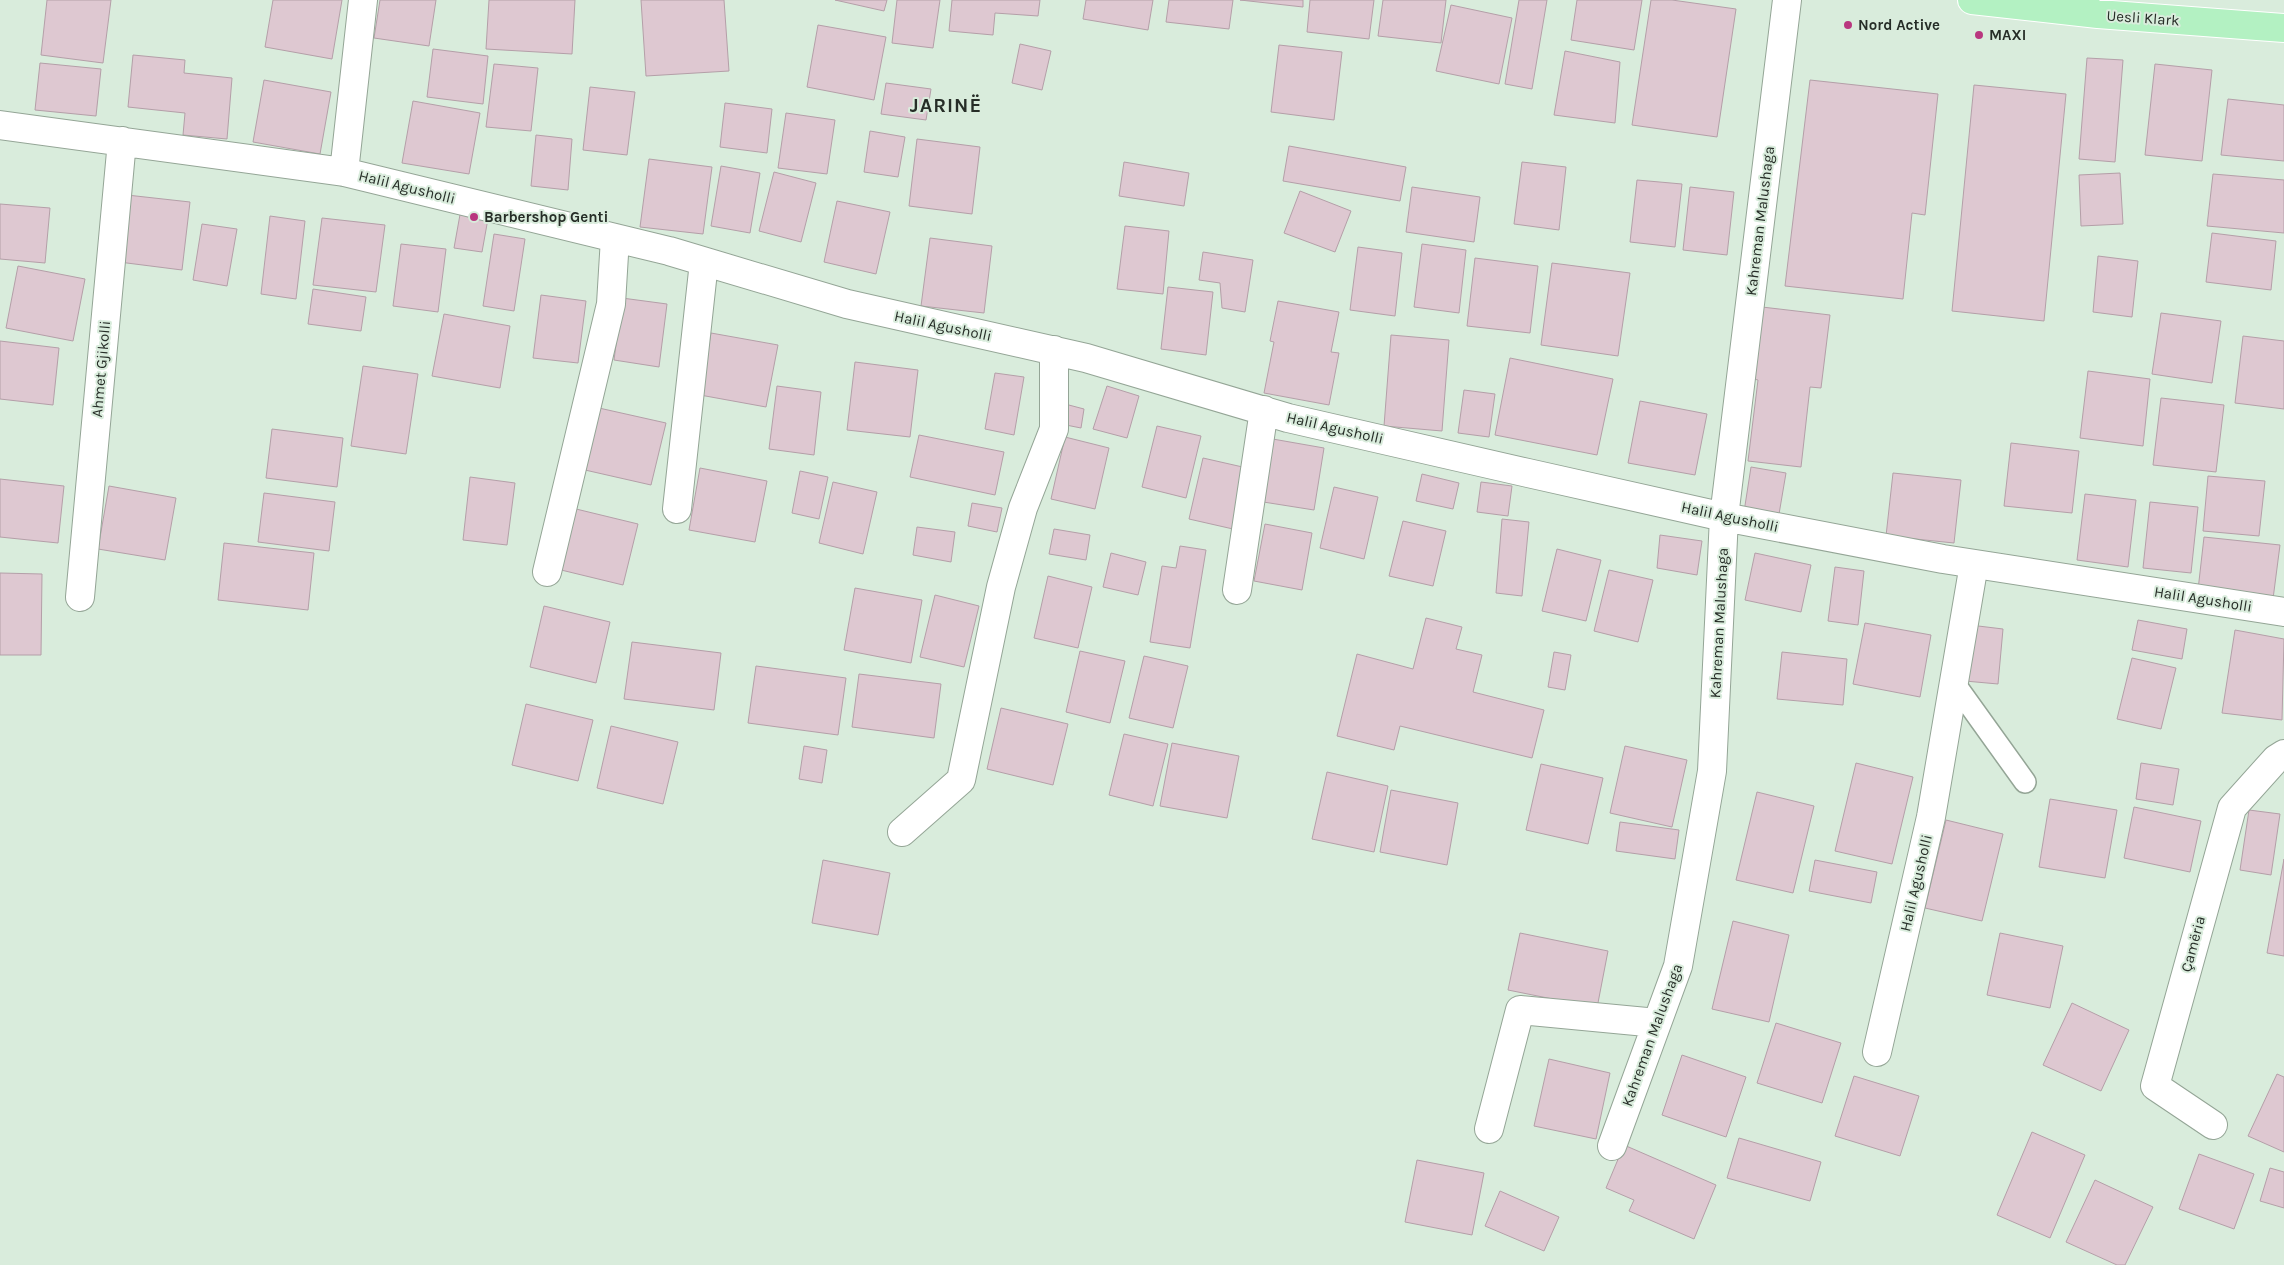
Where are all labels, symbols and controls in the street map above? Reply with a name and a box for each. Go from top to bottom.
street label: Uesli Klark [2106,6,2180,30]
place label: Nord Active [1858,16,1940,34]
marker: Nord Active [1842,19,1854,31]
place label: MAXI [1989,26,2026,44]
marker: MAXI [1973,29,1985,41]
district label: JARINË [910,94,982,117]
street label: Kahreman Malushaga [1742,145,1778,297]
street label: Halil Agusholli [357,166,457,208]
place label: Barbershop Genti [484,208,608,226]
marker: Barbershop Genti [468,211,480,223]
street label: Halil Agusholli [893,307,993,345]
street label: Ahmet Gjikolli [88,320,114,418]
street label: Halil Agusholli [1285,408,1385,448]
street label: Halil Agusholli [1680,498,1780,536]
street label: Kahreman Malushaga [1706,547,1732,699]
street label: Halil Agusholli [2153,582,2253,616]
street label: Halil Agusholli [1896,833,1936,933]
street label: Çamëria [2177,914,2209,974]
street label: Kahreman Malushaga [1618,961,1686,1109]

